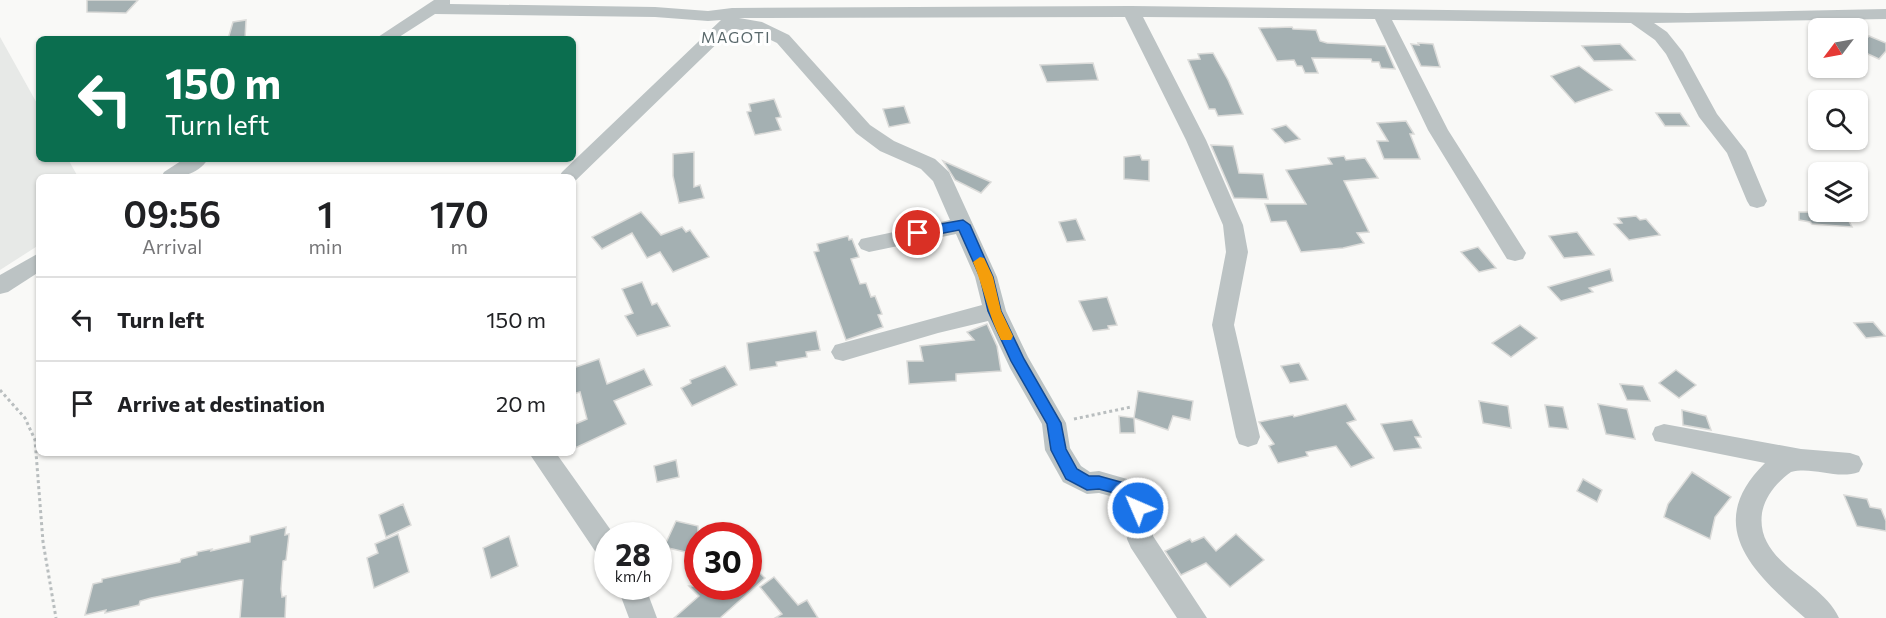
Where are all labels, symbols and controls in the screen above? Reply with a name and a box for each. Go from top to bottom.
north arrow [1808,18,1868,78]
map controls [1808,18,1868,222]
district label: MAGOTI [701,28,771,46]
text: 150 m [165,56,281,108]
icon: left [66,60,144,138]
button: search [1808,90,1868,150]
text: Turn left [165,108,269,141]
button: layers [1808,162,1868,222]
text: 09:56 [123,191,221,235]
text: 1 [317,191,333,235]
text: 170 [430,191,489,235]
pin [892,207,943,258]
icon: arrive [901,216,934,249]
text: Arrival [142,234,202,258]
text: min [308,234,342,258]
text: m [450,234,468,258]
icon: left [66,303,99,336]
text: Turn left [117,306,204,333]
text: 150 m [486,306,546,333]
icon: arrive [66,387,99,420]
text: Arrive at destination [117,390,325,417]
text: 20 m [496,390,546,417]
position arrow [1106,476,1170,540]
speed limit sign: 30 [684,522,762,600]
text: 28 [615,535,651,572]
text: km/h [615,567,651,585]

